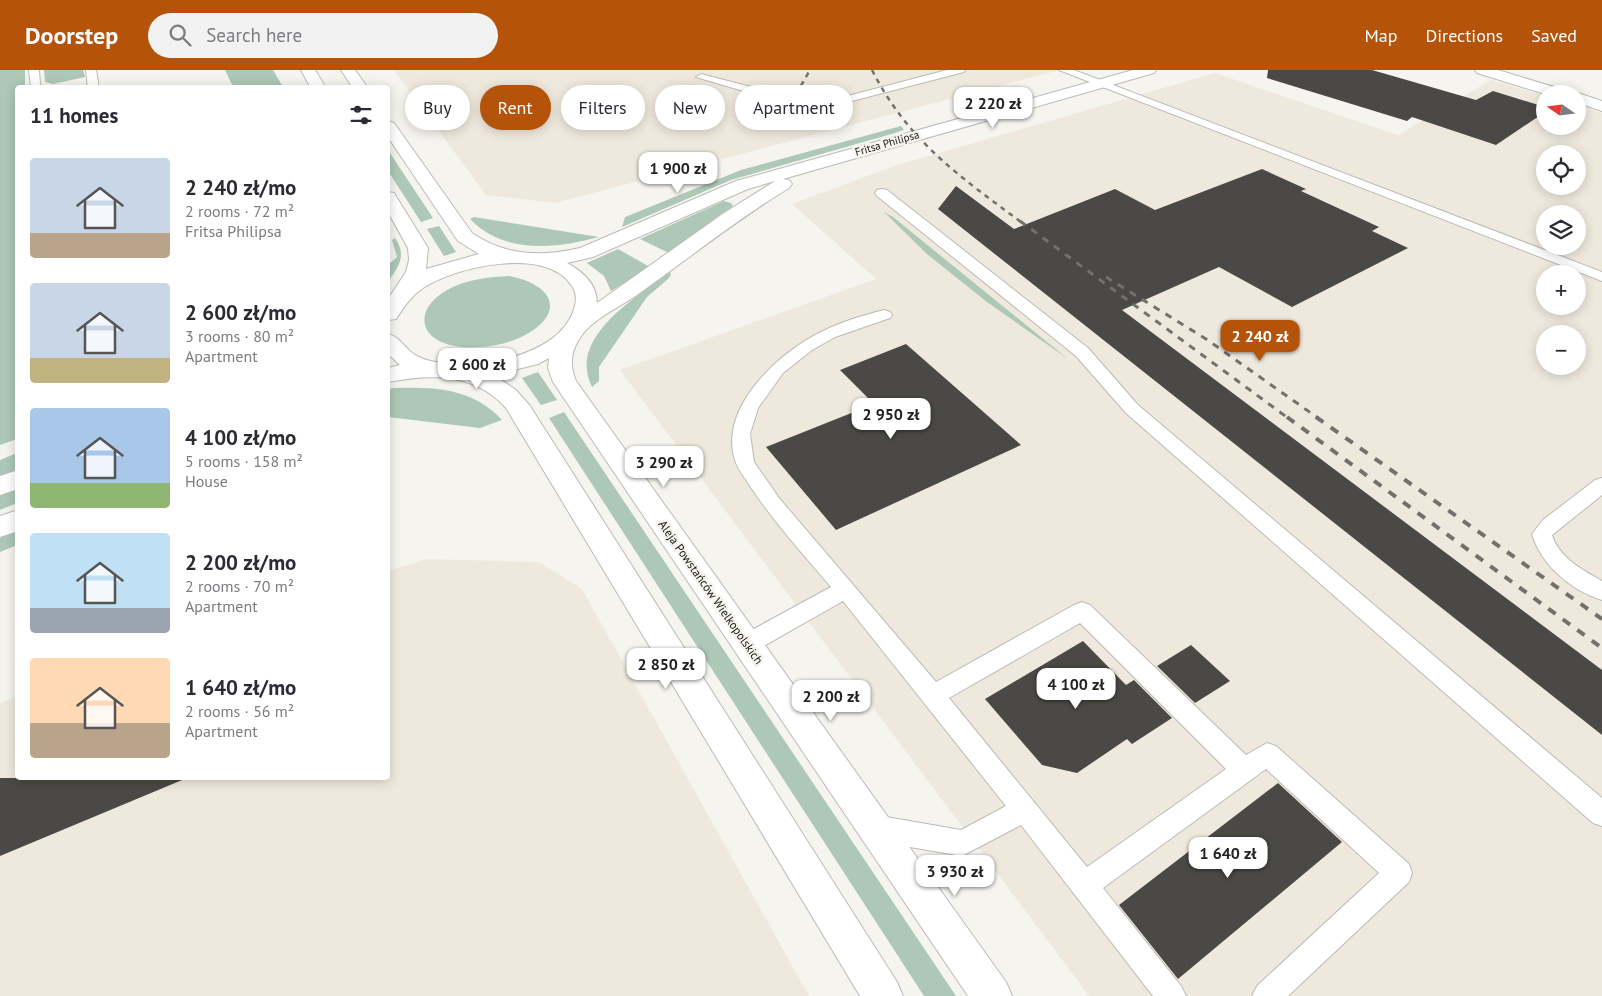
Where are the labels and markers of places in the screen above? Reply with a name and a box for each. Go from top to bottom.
pin: 2 220 zł [941,87,1045,129]
pin: 1 900 zł [626,152,730,194]
pin: 2 240 zł [1208,320,1312,362]
pin: 2 600 zł [425,348,529,390]
pin: 2 950 zł [839,398,943,440]
pin: 3 290 zł [612,446,716,488]
pin: 2 850 zł [614,648,718,690]
pin: 4 100 zł [1024,668,1128,710]
pin: 2 200 zł [779,680,883,722]
pin: 1 640 zł [1176,836,1280,879]
pin: 3 930 zł [903,854,1007,897]

